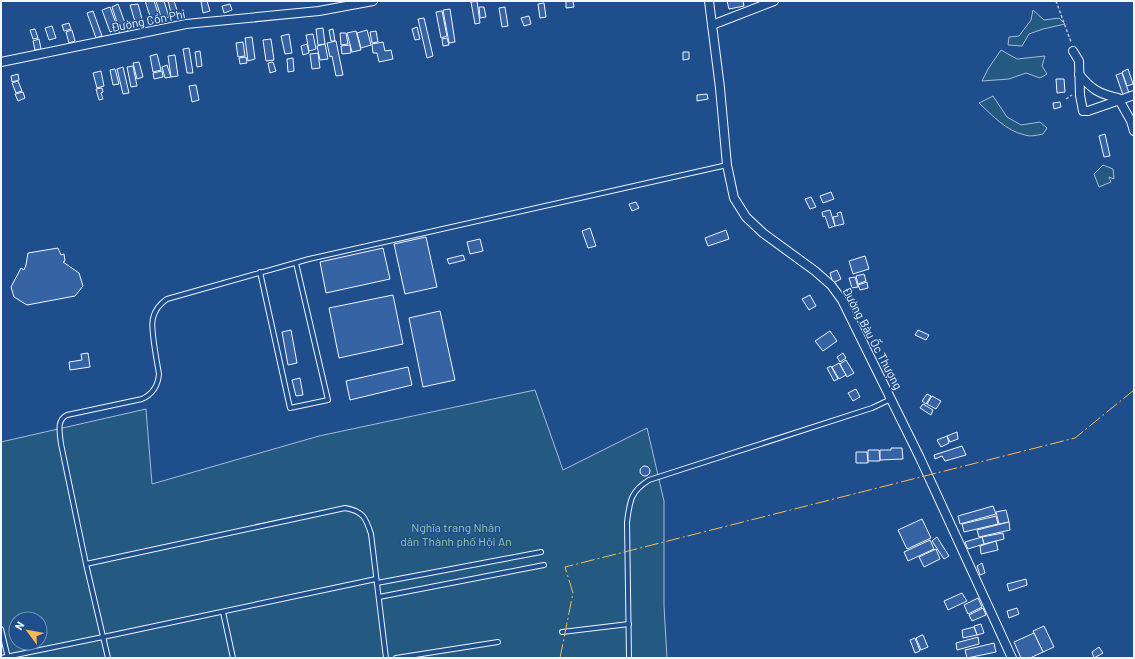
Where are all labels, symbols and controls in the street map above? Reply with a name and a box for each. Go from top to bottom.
street label: Đường Cồn Phi [110,6,186,34]
street label: Đường Bàu Ốc Thượng [840,284,906,392]
park label: Nghĩa trang Nhân dân Thành phố Hội An [400,520,512,548]
north arrow [8,611,48,651]
text: N [12,619,27,632]

